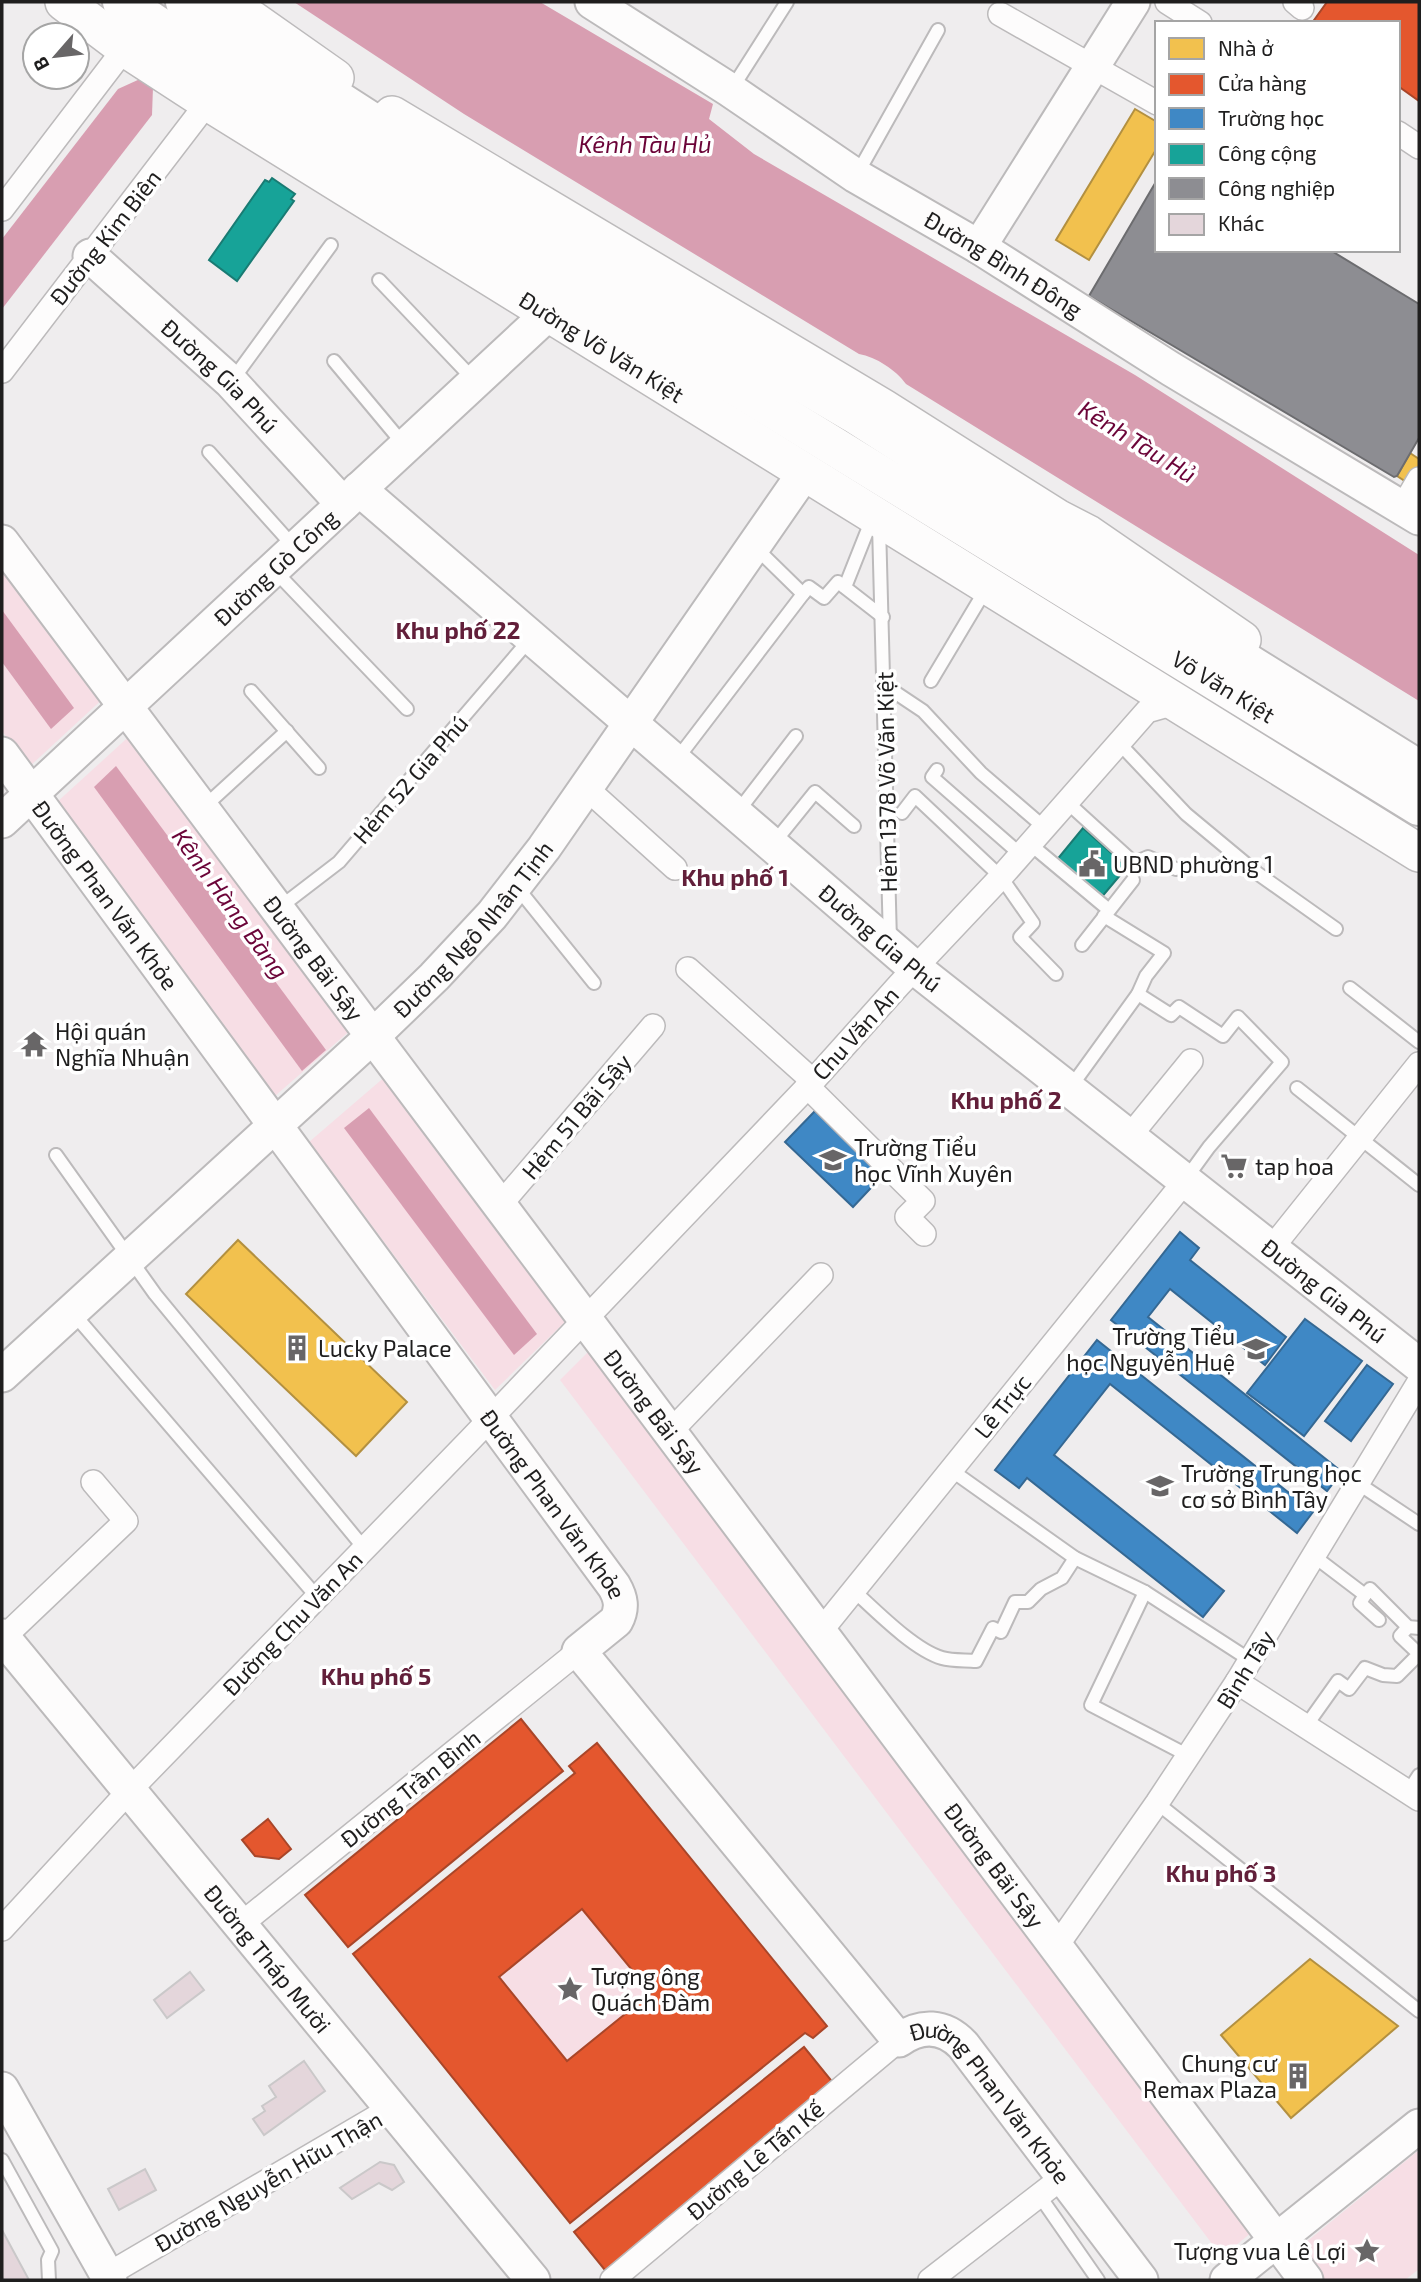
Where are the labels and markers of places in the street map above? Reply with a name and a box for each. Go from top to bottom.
public building icon: UBND phường 1 [1077,849,1107,879]
place label: UBND phường 1 [1113,850,1273,878]
place label: Hội quán Nghĩa Nhuận [55,1017,190,1071]
temple icon: Hội quán Nghĩa Nhuận [19,1029,49,1059]
place label: Trường Tiểu học Vĩnh Xuyên [854,1133,1013,1187]
school or university icon: Trường Tiểu học Vĩnh Xuyên [818,1145,848,1175]
supermarket icon: tap hoa [1219,1151,1249,1181]
place label: tap hoa [1255,1152,1334,1180]
place label: Trường Tiểu học Nguyễn Huệ [1066,1322,1235,1376]
building icon: Lucky Palace [282,1333,312,1363]
place label: Lucky Palace [318,1334,452,1362]
school or university icon: Trường Tiểu học Nguyễn Huệ [1241,1334,1271,1364]
place label: Trường Trung học cơ sở Bình Tây [1181,1459,1362,1513]
school or university icon: Trường Trung học cơ sở Bình Tây [1145,1471,1175,1501]
place label: Tượng ông Quách Đàm [591,1962,710,2016]
place icon: Tượng ông Quách Đàm [555,1974,585,2004]
place label: Chung cư Remax Plaza [1143,2049,1278,2103]
building icon: Chung cư Remax Plaza [1283,2061,1313,2091]
place icon: Tượng vua Lê Lợi [1352,2236,1382,2266]
place label: Tượng vua Lê Lợi [1174,2237,1346,2265]

